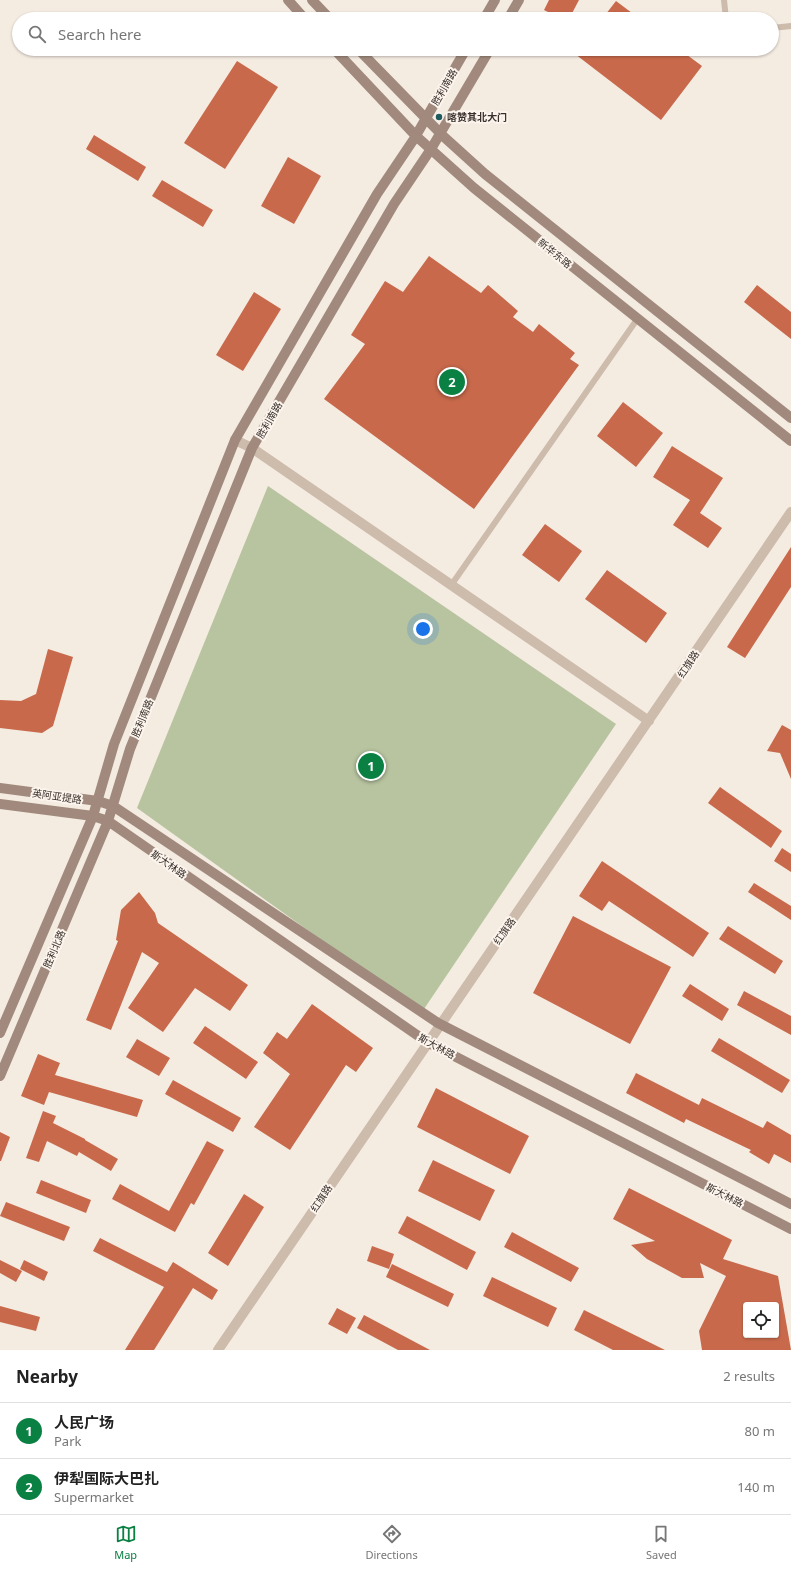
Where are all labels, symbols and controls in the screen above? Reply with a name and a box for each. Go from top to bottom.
search box [12,12,779,56]
icon: search [26,23,48,45]
text: Search here [58,24,141,44]
street label: 胜利南路 [428,66,460,108]
place label: 喀赞其北大门 [447,110,507,124]
marker: 喀赞其北大门 [434,112,444,122]
street label: 新华东路 [535,235,575,271]
pin: 2 [439,367,465,397]
street label: 胜利南路 [253,399,285,441]
your location [413,619,433,639]
street label: 红旗路 [674,648,702,680]
street label: 胜利南路 [128,697,156,739]
pin: 1 [358,751,384,781]
street label: 英阿亚提路 [31,786,83,806]
street label: 斯大林路 [149,847,189,881]
street label: 红旗路 [490,915,518,947]
street label: 胜利北路 [40,928,68,970]
street label: 斯大林路 [416,1030,458,1062]
street label: 斯大林路 [704,1180,746,1210]
street label: 红旗路 [307,1182,335,1214]
map controls [743,1302,779,1338]
button: locate [743,1302,779,1338]
text: Nearby [16,1365,78,1388]
text: 2 results [723,1367,775,1385]
text: 人民广场 [54,1412,114,1432]
text: 1 [25,1422,33,1440]
text: 80 m [745,1422,775,1440]
text: Park [54,1432,81,1450]
text: 伊犁国际大巴扎 [54,1468,159,1488]
text: 2 [25,1478,33,1496]
text: 140 m [737,1478,775,1496]
text: Supermarket [54,1488,134,1506]
tab: Map [114,1523,137,1562]
tab: Directions [365,1523,418,1562]
tab: Saved [646,1523,677,1562]

